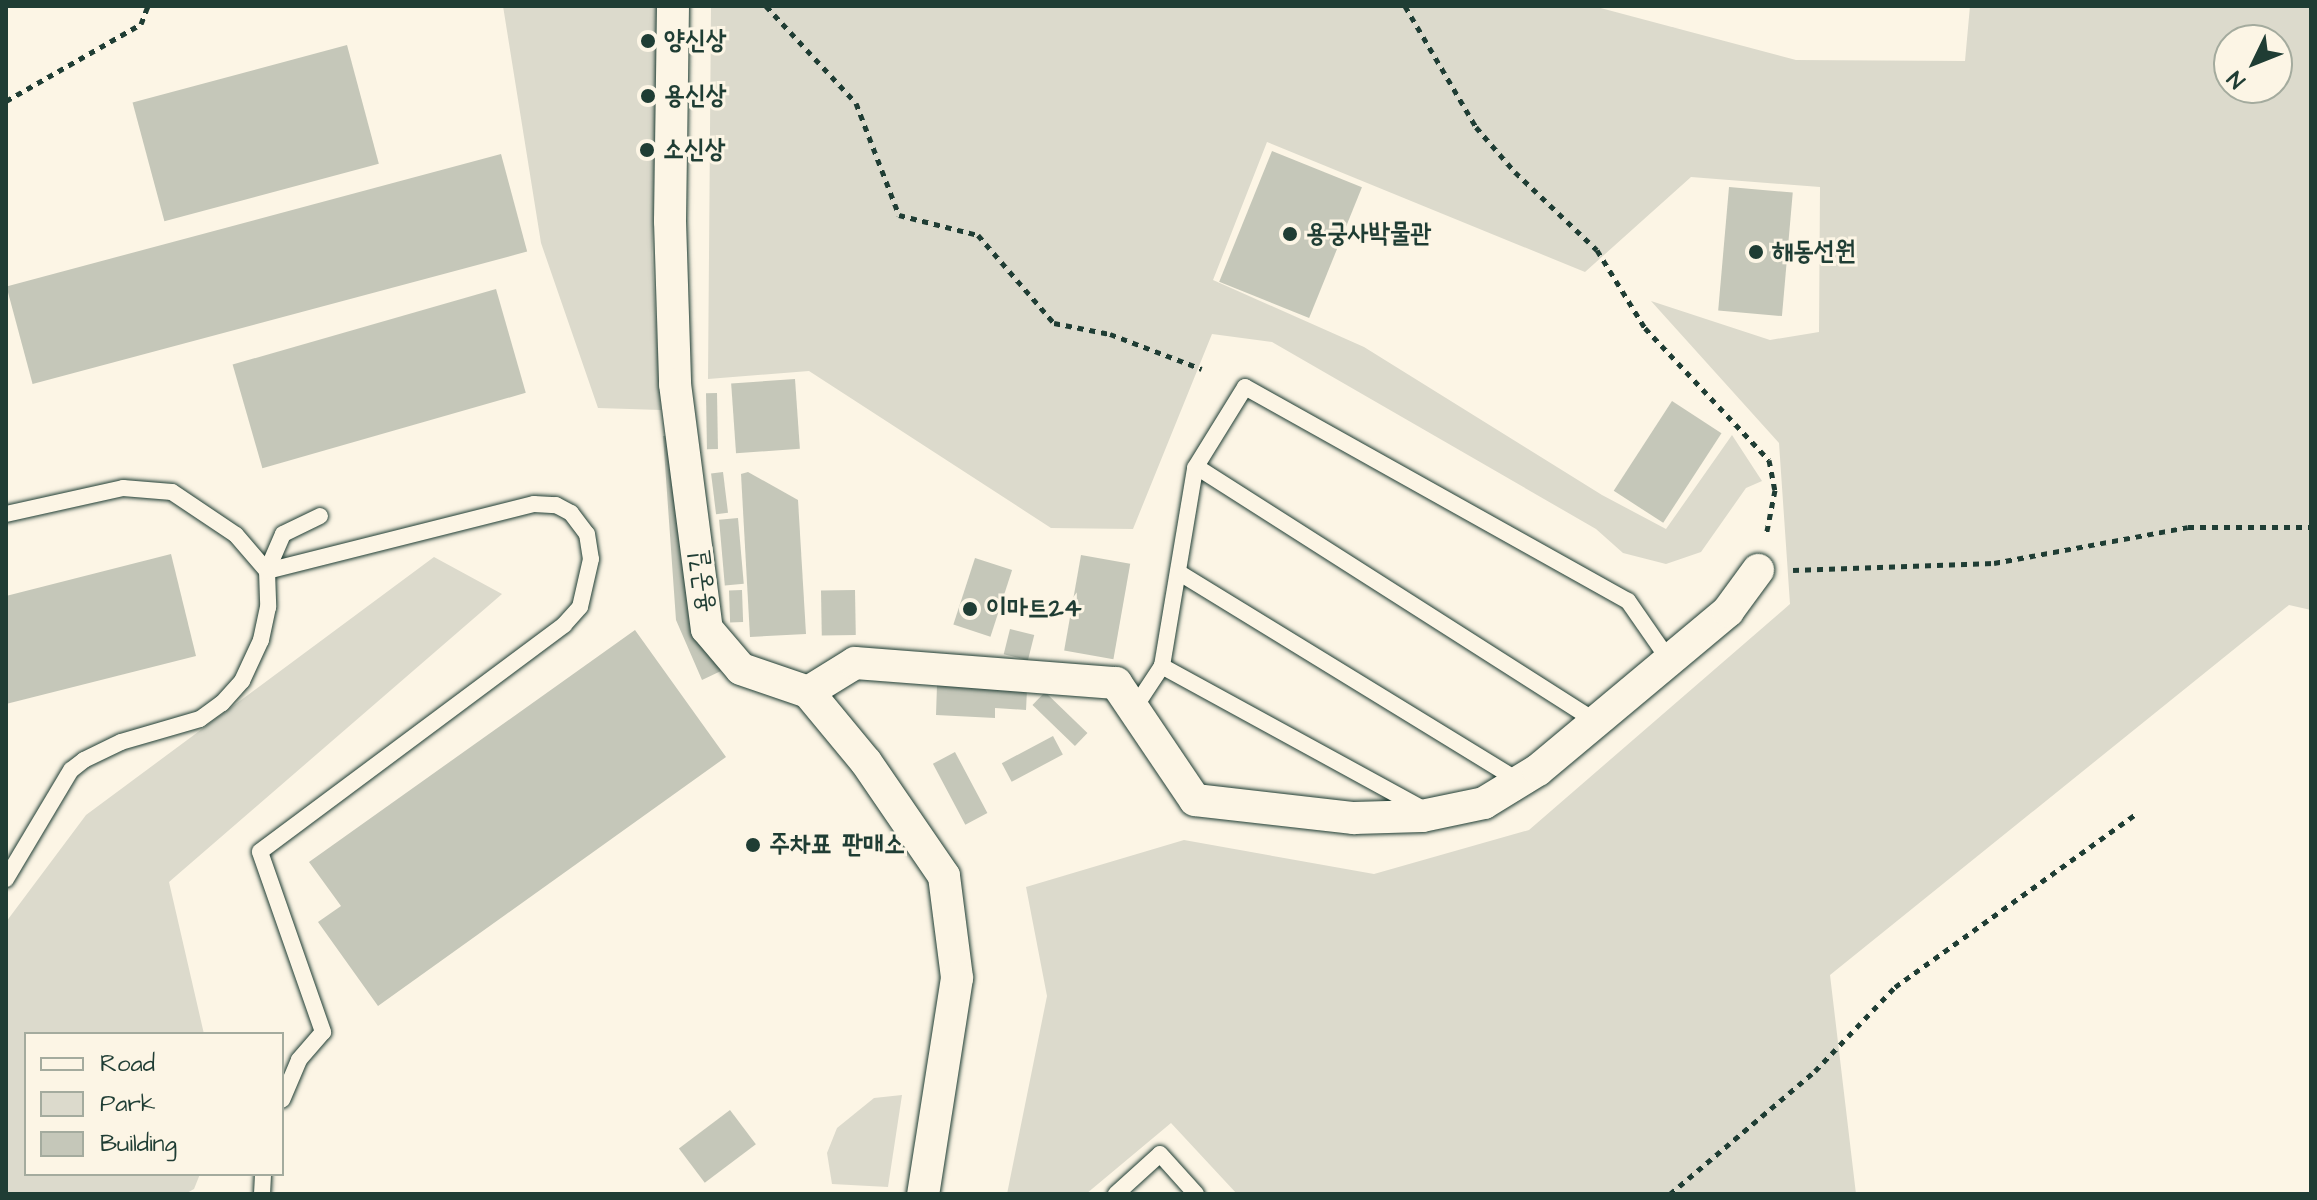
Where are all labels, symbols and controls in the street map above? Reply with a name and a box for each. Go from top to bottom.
north arrow [2213,24,2293,104]
place label: 양신상 [664,25,727,57]
marker: 양신상 [639,32,657,50]
text: N [2221,64,2253,95]
place label: 용신상 [664,80,727,112]
marker: 용신상 [639,87,657,105]
place label: 소신상 [663,134,726,166]
marker: 소신상 [638,141,656,159]
place label: 용궁사박물관 [1306,218,1432,250]
marker: 용궁사박물관 [1281,225,1299,243]
place label: 해동선원 [1772,236,1856,268]
marker: 해동선원 [1747,243,1765,261]
street label: 용궁길 [683,549,721,615]
place label: 이마트24 [986,593,1081,625]
marker: 이마트24 [961,600,979,618]
place label: 주차표 판매소 [769,829,905,861]
marker: 주차표 판매소 [744,836,762,854]
legend [24,1032,284,1176]
text: Road [100,1047,155,1081]
text: Park [100,1087,156,1121]
text: Building [100,1127,177,1161]

